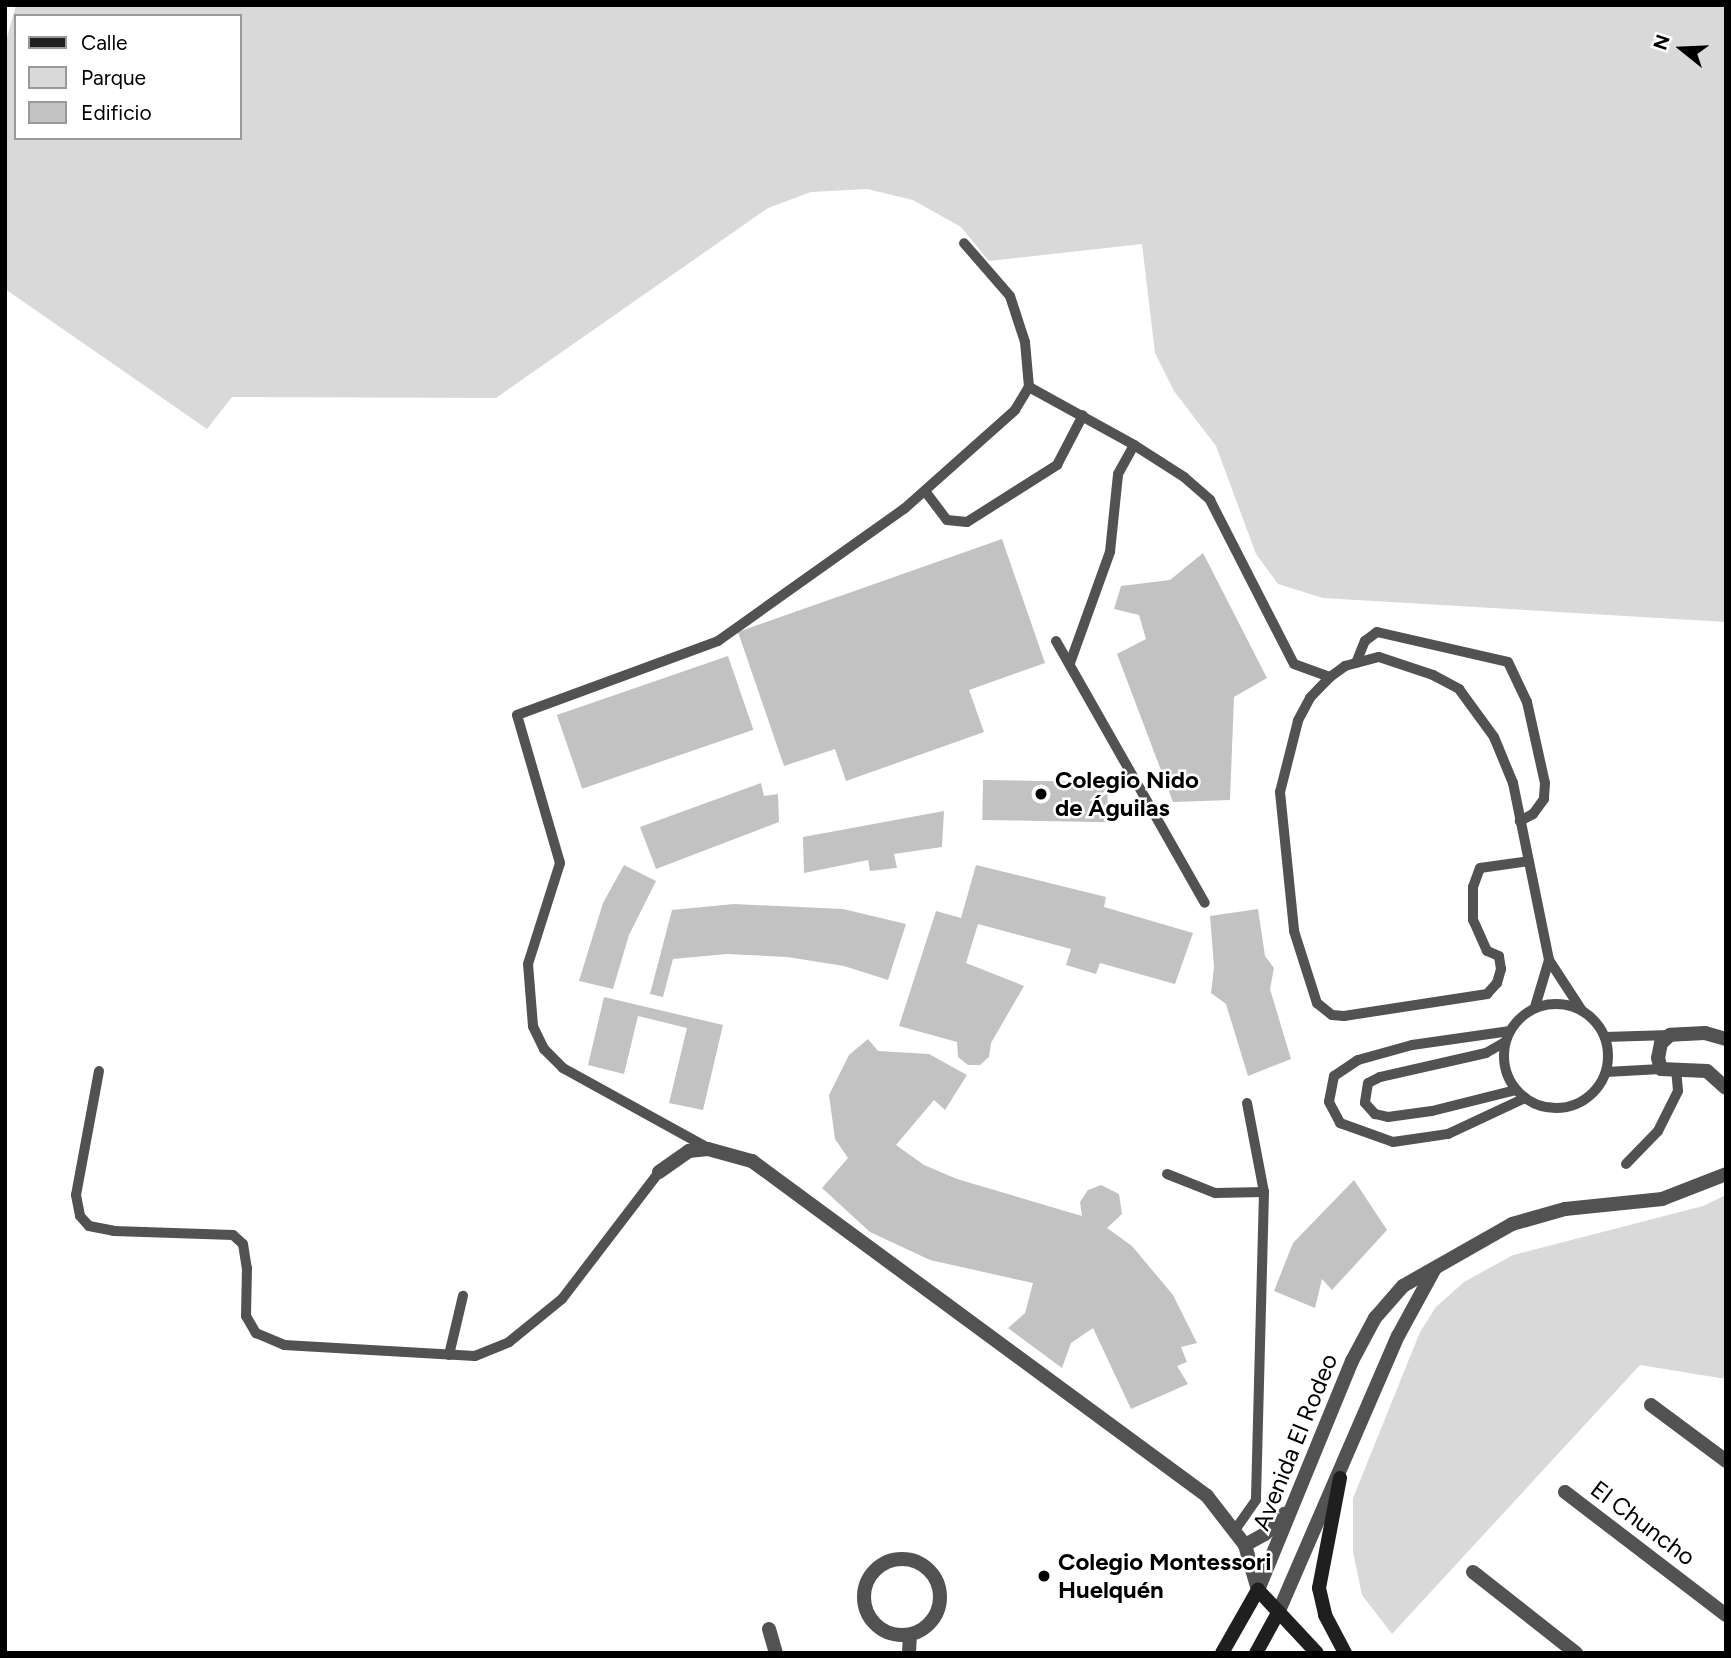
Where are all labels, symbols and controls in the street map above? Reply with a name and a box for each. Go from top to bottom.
legend [14,14,242,140]
north arrow [1647,14,1717,84]
text: Calle [81,30,128,55]
text: N [1648,32,1675,53]
text: Parque [81,65,146,90]
text: Edificio [81,100,152,125]
place label: Colegio Nido de Águilas [1055,766,1199,822]
marker: Colegio Nido de Águilas [1033,786,1049,802]
street label: Avenida El Rodeo [1246,1349,1344,1535]
street label: El Chuncho [1585,1474,1701,1572]
place label: Colegio Montessori Huelquén [1058,1548,1271,1604]
marker: Colegio Montessori Huelquén [1036,1568,1052,1584]

